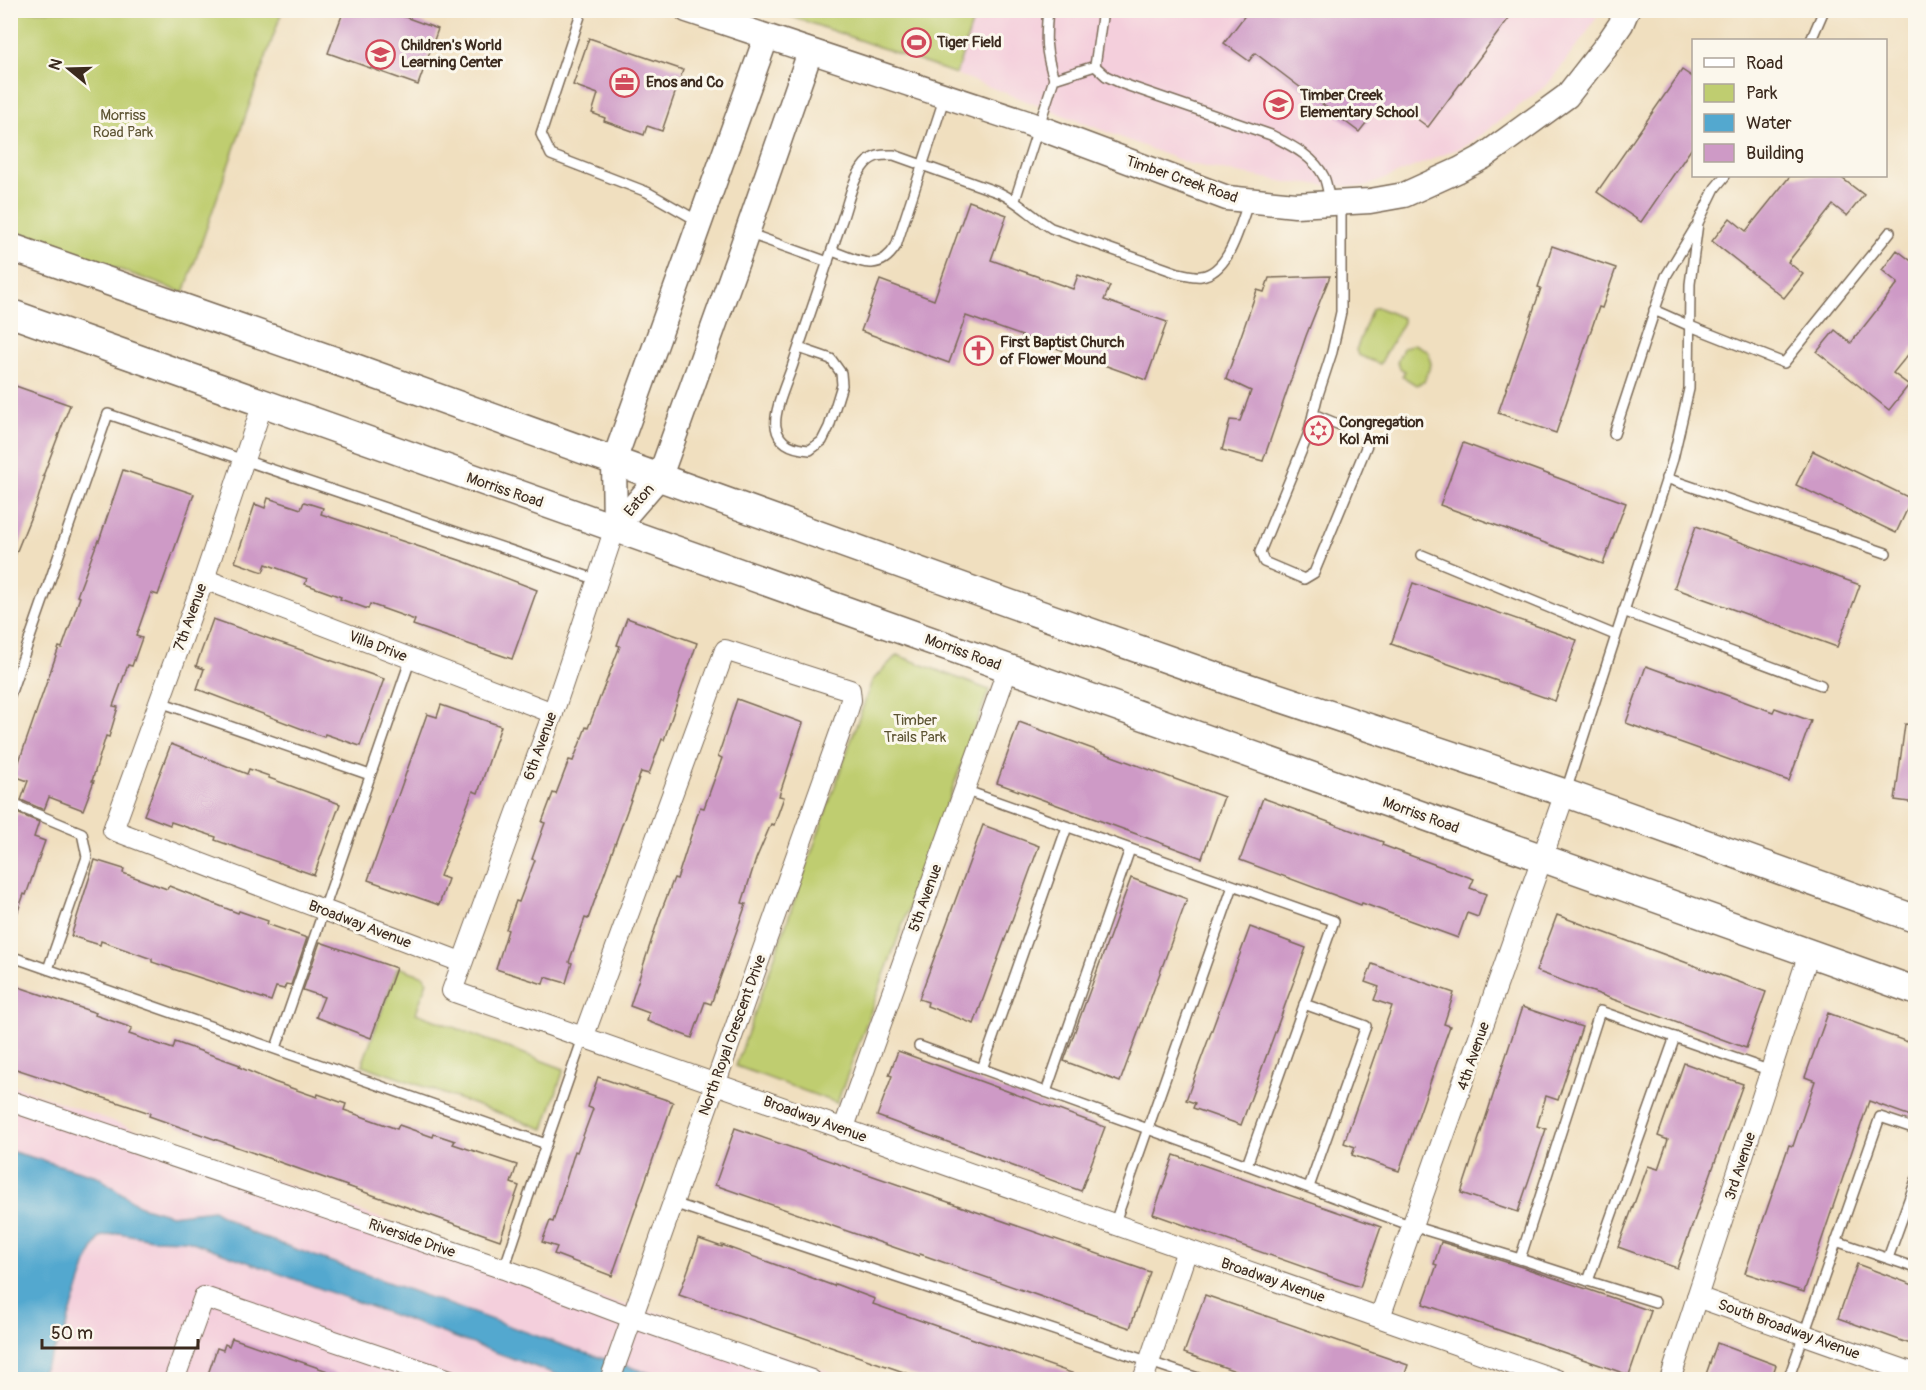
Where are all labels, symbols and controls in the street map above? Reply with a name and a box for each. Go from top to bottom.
sports icon: Tiger Field [900,26,932,58]
place label: Tiger Field [936,33,1002,52]
place label: Children's World Learning Center [401,36,504,72]
school or university icon: Children's World Learning Center [364,38,396,70]
north arrow [39,39,99,99]
legend [1692,39,1887,177]
text: Road [1746,52,1783,75]
text: N [45,56,67,73]
office icon: Enos and Co [609,66,641,98]
place label: Enos and Co [646,73,724,92]
text: Park [1746,82,1778,105]
place label: Timber Creek Elementary School [1299,86,1419,122]
school or university icon: Timber Creek Elementary School [1263,88,1295,120]
park label: Morriss Road Park [93,106,154,142]
text: Water [1746,112,1792,135]
text: Building [1746,142,1804,165]
street label: Timber Creek Road [1123,151,1240,208]
place label: First Baptist Church of Flower Mound [999,333,1124,369]
church icon: First Baptist Church of Flower Mound [963,335,995,367]
place label: Congregation Kol Ami [1339,413,1424,449]
synagogue icon: Congregation Kol Ami [1302,415,1334,447]
street label: Morriss Road [464,468,546,512]
street label: Eaton [620,480,659,520]
street label: 7th Avenue [170,580,212,653]
street label: Villa Drive [346,627,410,666]
street label: Morriss Road [922,630,1004,675]
street label: 6th Avenue [519,709,562,783]
park label: Timber Trails Park [884,711,947,747]
street label: Morriss Road [1380,793,1462,838]
street label: 5th Avenue [904,861,947,935]
street label: Broadway Avenue [306,896,415,953]
street label: North Royal Crescent Drive [695,952,771,1118]
street label: 4th Avenue [1453,1019,1494,1093]
street label: Broadway Avenue [760,1092,870,1147]
street label: 3rd Avenue [1721,1129,1761,1202]
street label: Riverside Drive [366,1215,458,1262]
street label: Broadway Avenue [1218,1254,1328,1307]
street label: South Broadway Avenue [1715,1295,1863,1364]
scale bar [42,1312,198,1350]
text: 50 m [51,1322,93,1345]

